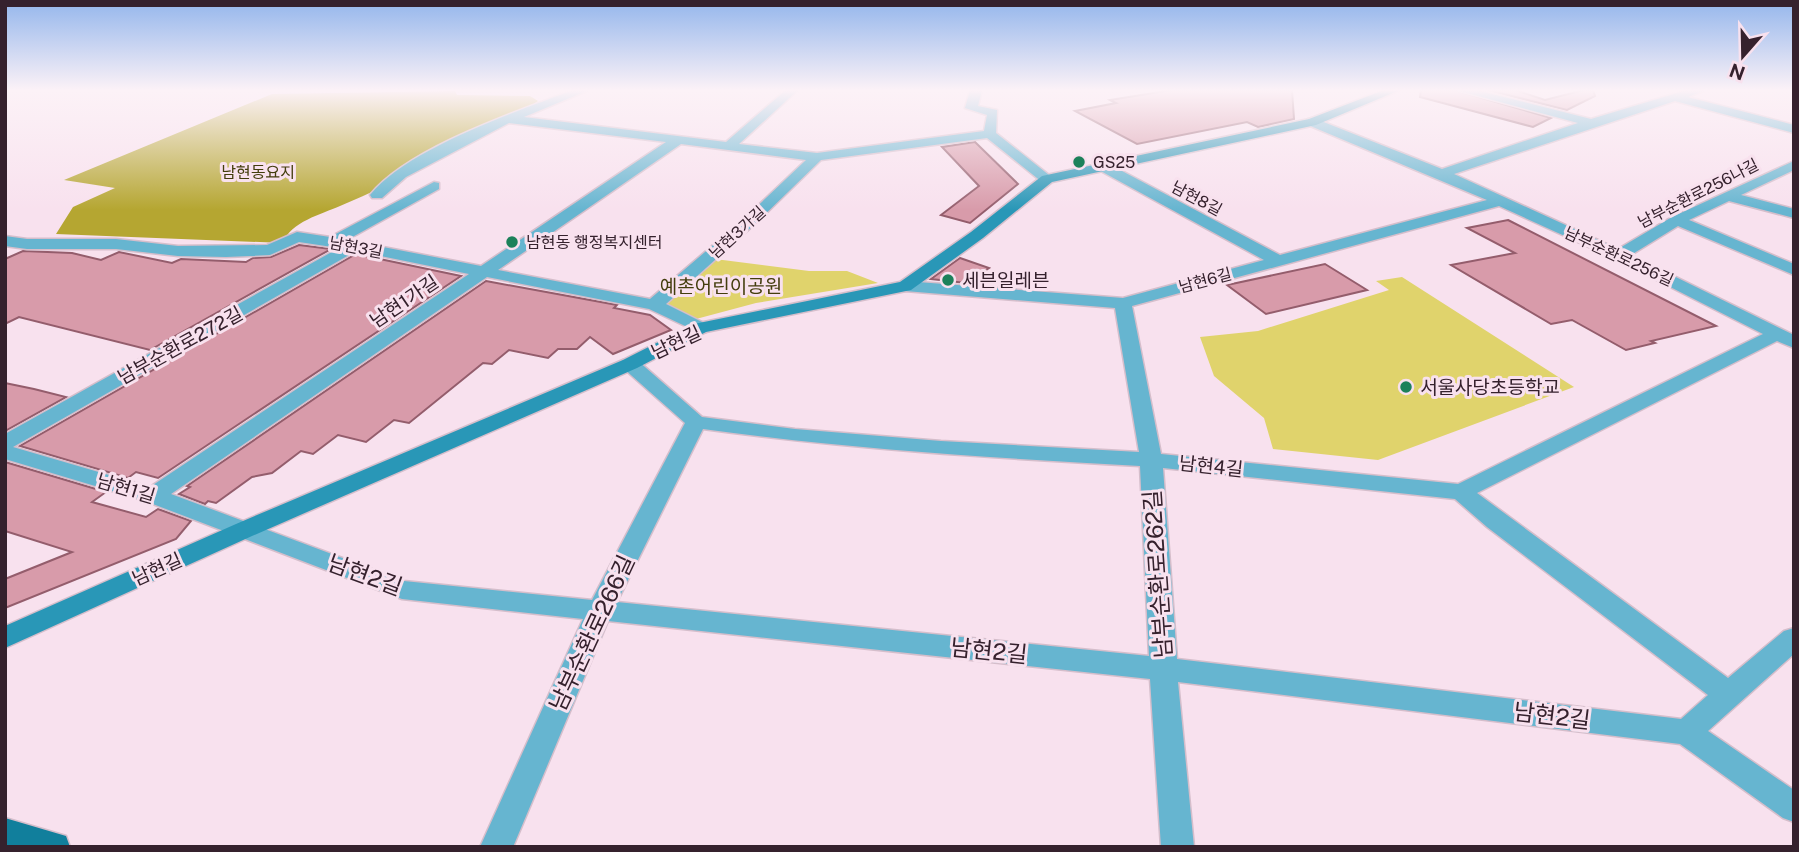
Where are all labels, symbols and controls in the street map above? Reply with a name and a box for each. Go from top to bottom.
north arrow [1708,21,1778,91]
text: N [1726,59,1748,85]
place label: GS25 [1093,153,1135,172]
marker: GS25 [1071,154,1087,170]
street label: 남부순환로256나길 [1635,155,1762,232]
park label: 남현동요지 [221,163,295,182]
street label: 남현8길 [1168,177,1225,220]
street label: 남현3가길 [705,202,769,263]
street label: 남부순환로256길 [1561,223,1676,290]
street label: 남현3길 [327,233,384,262]
place label: 남현동 행정복지센터 [526,233,662,252]
marker: 남현동 행정복지센터 [504,234,520,250]
street label: 남현6길 [1177,264,1234,297]
place label: 세븐일레븐 [962,269,1049,291]
street label: 남현1가길 [366,270,442,332]
marker: 세븐일레븐 [940,272,956,288]
park label: 예촌어린이공원 [660,275,782,297]
street label: 남부순환로272길 [114,302,246,388]
street label: 남현길 [648,321,704,363]
place label: 서울사당초등학교 [1420,376,1560,398]
marker: 서울사당초등학교 [1398,379,1414,395]
street label: 남현4길 [1178,452,1244,480]
street label: 남현1길 [94,469,158,507]
street label: 남부순환로262길 [1138,489,1177,659]
street label: 남현길 [129,548,185,590]
street label: 남현2길 [324,549,406,600]
street label: 남부순환로266길 [544,550,640,715]
street label: 남현2길 [949,633,1029,668]
street label: 남현2길 [1512,697,1592,734]

